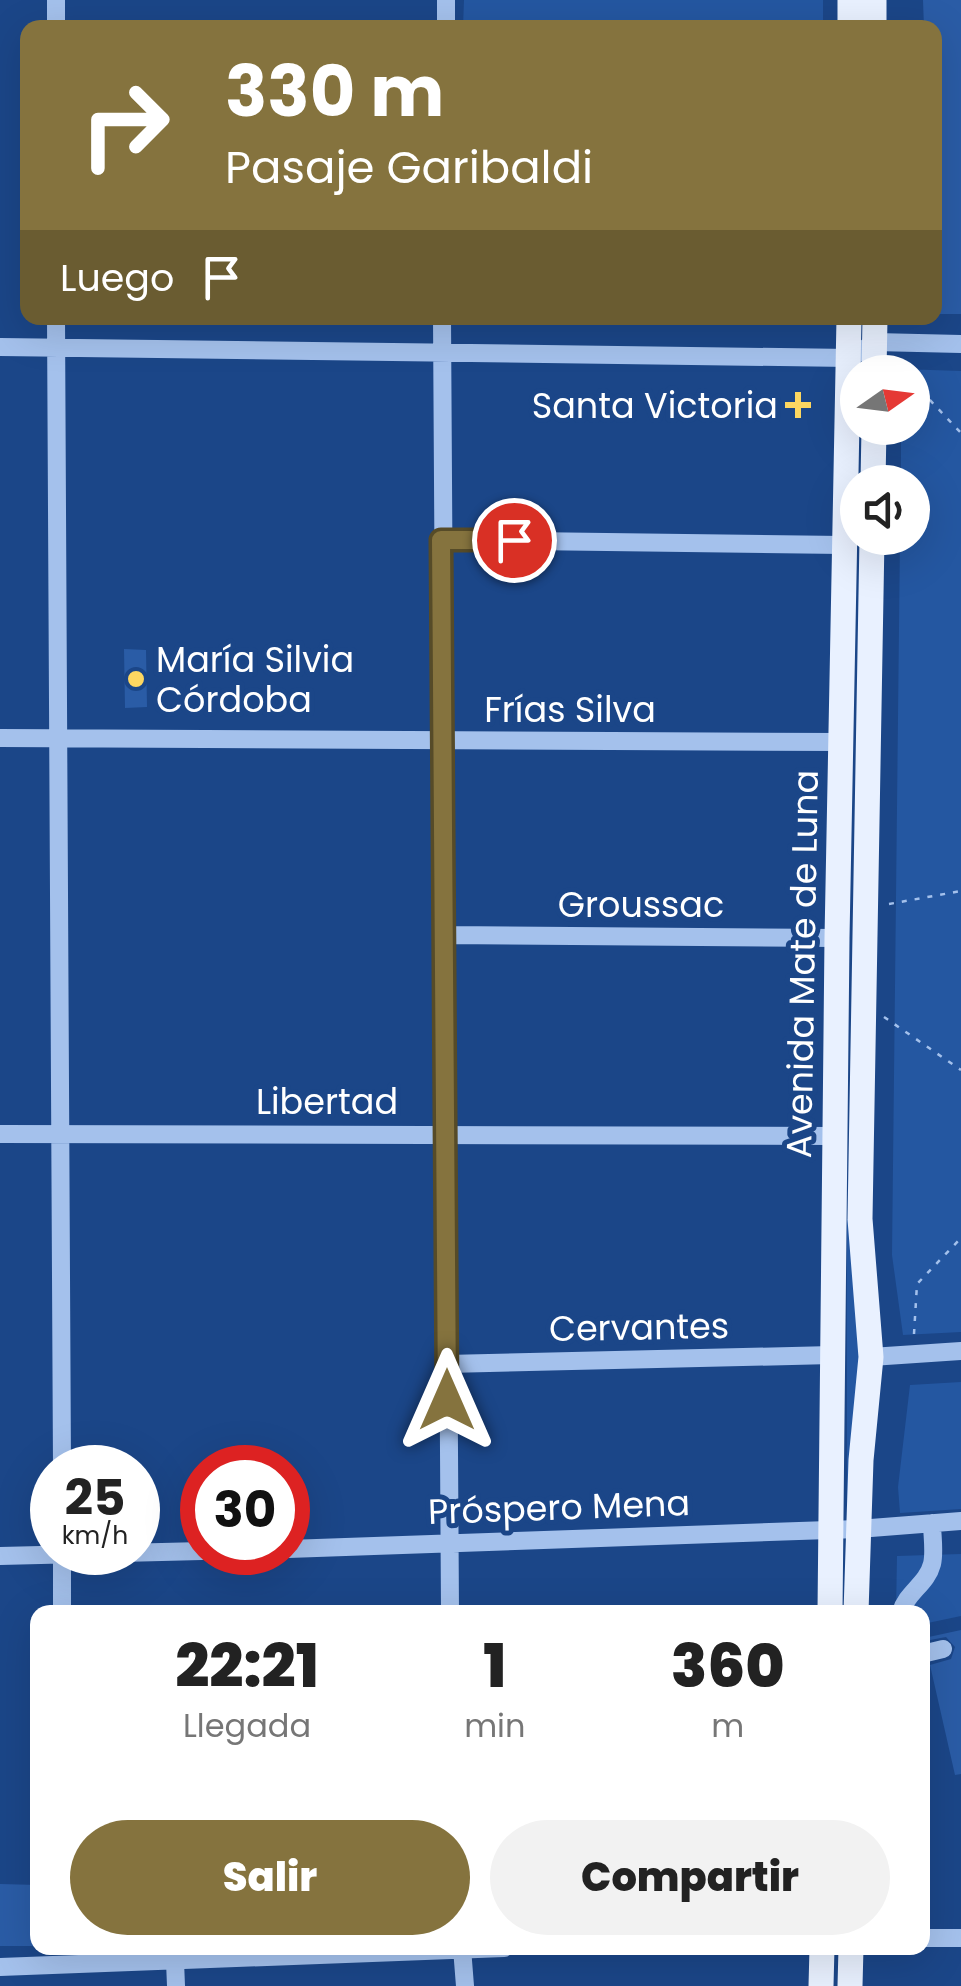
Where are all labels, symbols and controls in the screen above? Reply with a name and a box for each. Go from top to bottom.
text: 330 m [225,42,444,141]
icon: right [60,60,190,190]
text: Pasaje Garibaldi [225,136,593,199]
icon: arrive [194,250,249,305]
text: Luego [60,251,174,304]
north arrow [840,355,930,445]
map controls [840,355,930,555]
place label: Santa Victoria [532,381,778,430]
marker: Santa Victoria [787,394,809,416]
button: sound [840,465,930,555]
pin [472,498,557,583]
icon: arrive [487,513,542,568]
place label: María Silvia Córdoba [156,635,354,724]
marker: María Silvia Córdoba [125,668,147,690]
street label: Frías Silva [484,685,656,734]
street label: Avenida Mate de Luna [774,769,830,1159]
street label: Groussac [558,880,724,929]
street label: Libertad [256,1077,398,1126]
street label: Cervantes [548,1301,730,1353]
position arrow [395,1348,499,1452]
speed limit sign: 30 [180,1445,310,1575]
text: 25 [64,1462,126,1533]
street label: Próspero Mena [427,1478,691,1536]
text: km/h [62,1518,128,1553]
text: 22:21 [175,1624,319,1708]
text: 1 [483,1624,506,1708]
text: 360 [671,1624,785,1708]
text: Llegada [183,1703,311,1748]
text: min [464,1703,525,1748]
text: m [711,1703,744,1748]
button: Salir [70,1820,470,1935]
button: Compartir [490,1820,890,1935]

